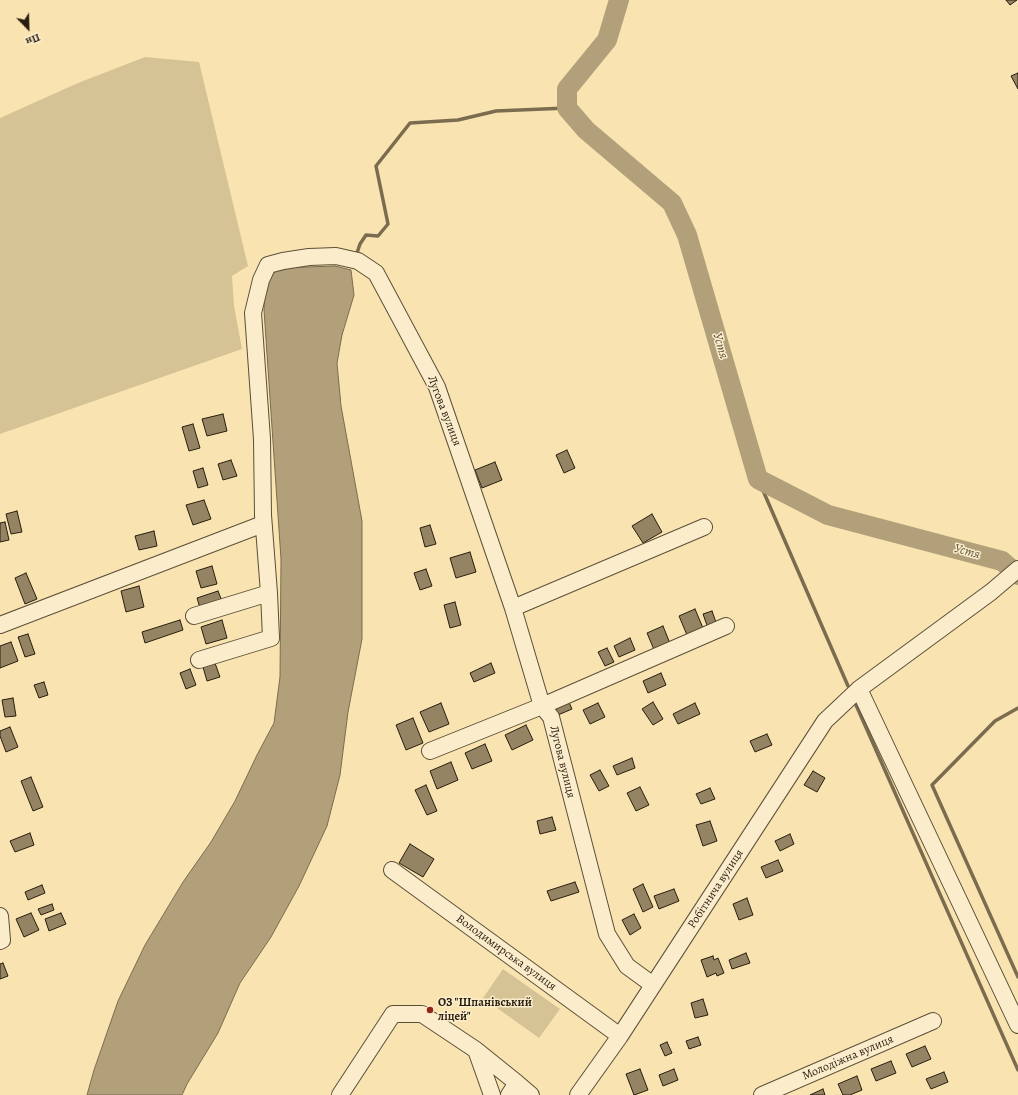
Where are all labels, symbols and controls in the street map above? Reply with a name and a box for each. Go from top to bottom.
north arrow [8,8,48,48]
text: Пн [23,30,42,49]
water label: Устя [709,331,731,361]
street label: Лугова вулиця [424,374,464,448]
water label: Устя [952,541,982,563]
street label: Лугова вулиця [546,724,578,800]
street label: Робітнича вулиця [685,847,747,931]
street label: Володимирська вулиця [453,912,559,994]
place label: ОЗ "Шпанівський ліцей" [438,996,532,1024]
marker: ОЗ "Шпанівський ліцей" [425,1005,435,1015]
street label: Молодіжна вулиця [800,1032,896,1084]

